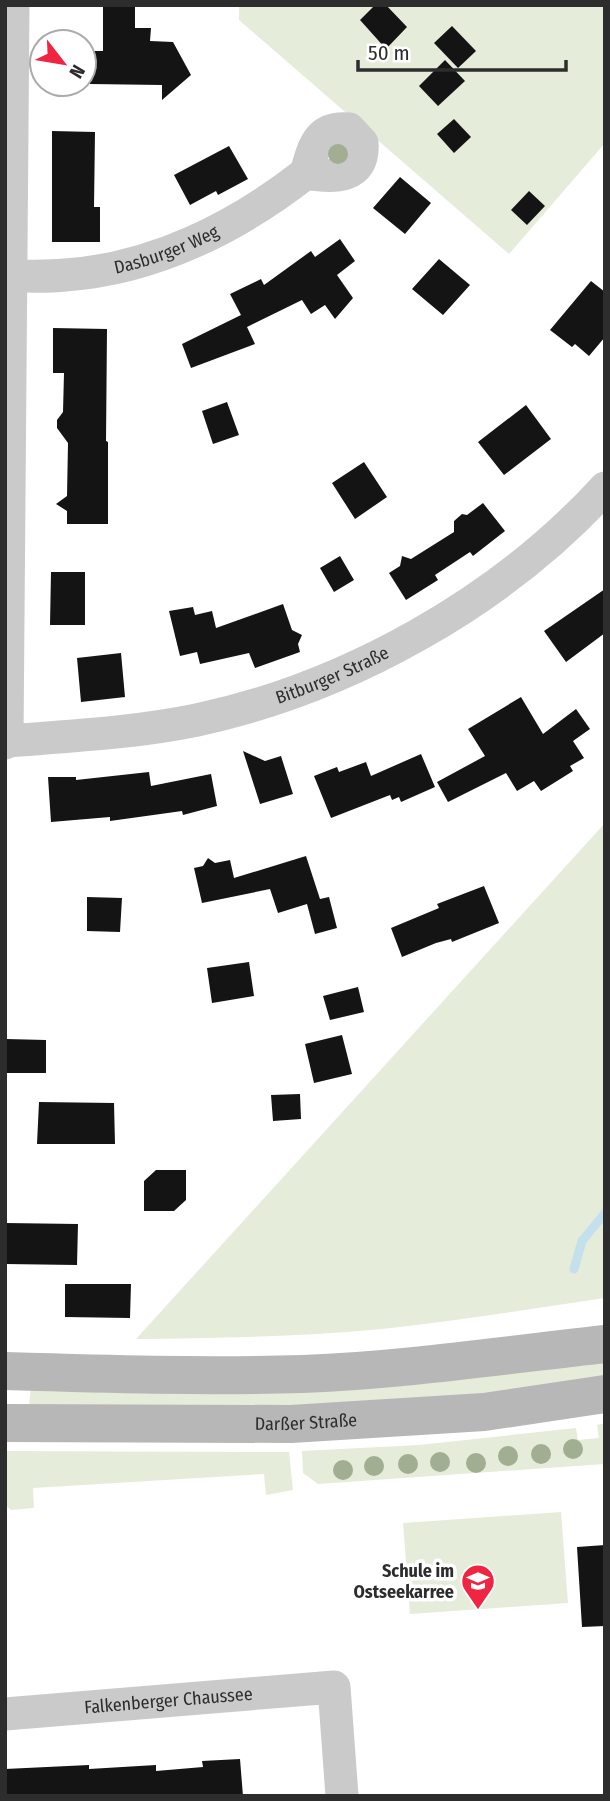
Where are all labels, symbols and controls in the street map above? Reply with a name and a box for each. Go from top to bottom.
north arrow [28,28,98,98]
scale bar [358,28,566,72]
text: 50 m [368,40,410,66]
text: N [64,61,90,82]
street label: Dasburger Weg [112,220,223,279]
street label: Bitburger Straße [273,641,393,709]
street label: Darßer Straße [255,1409,358,1435]
place label: Schule im Ostseekarree [354,1560,454,1603]
school or university icon: Schule im Ostseekarree [459,1562,497,1611]
street label: Falkenberger Chaussee [83,1683,254,1718]

